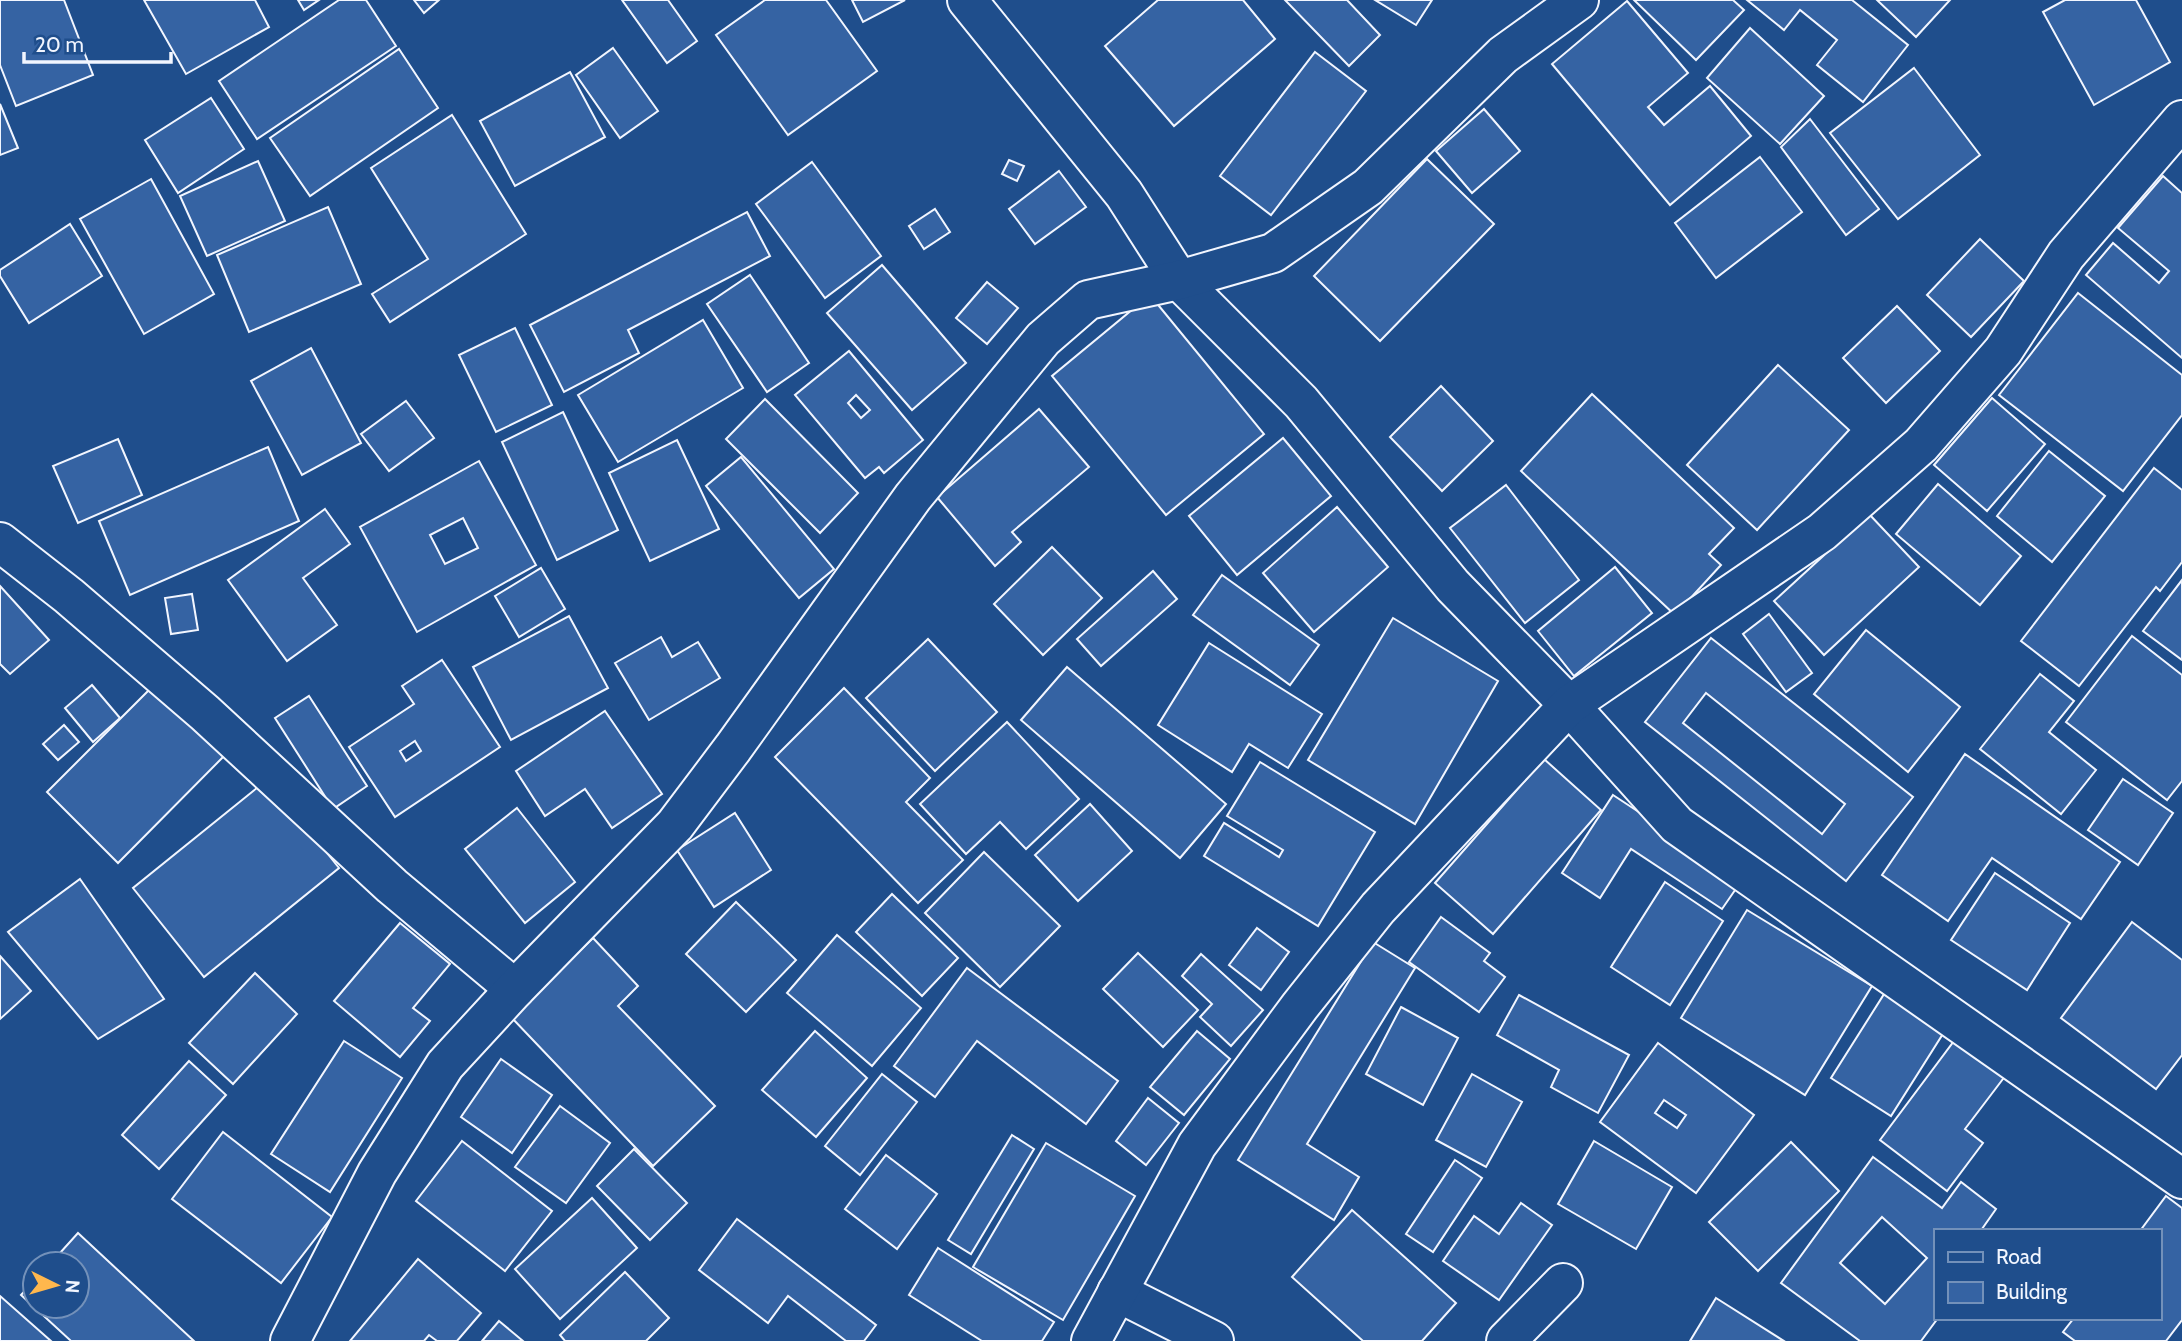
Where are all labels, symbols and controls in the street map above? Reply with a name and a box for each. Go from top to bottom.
scale bar [24,21,172,65]
text: 20 m [35,32,84,57]
legend [1934,1229,2161,1320]
text: Road [1996,1244,2042,1269]
north arrow [21,1250,91,1320]
text: N [60,1279,84,1294]
text: Building [1996,1279,2068,1304]

